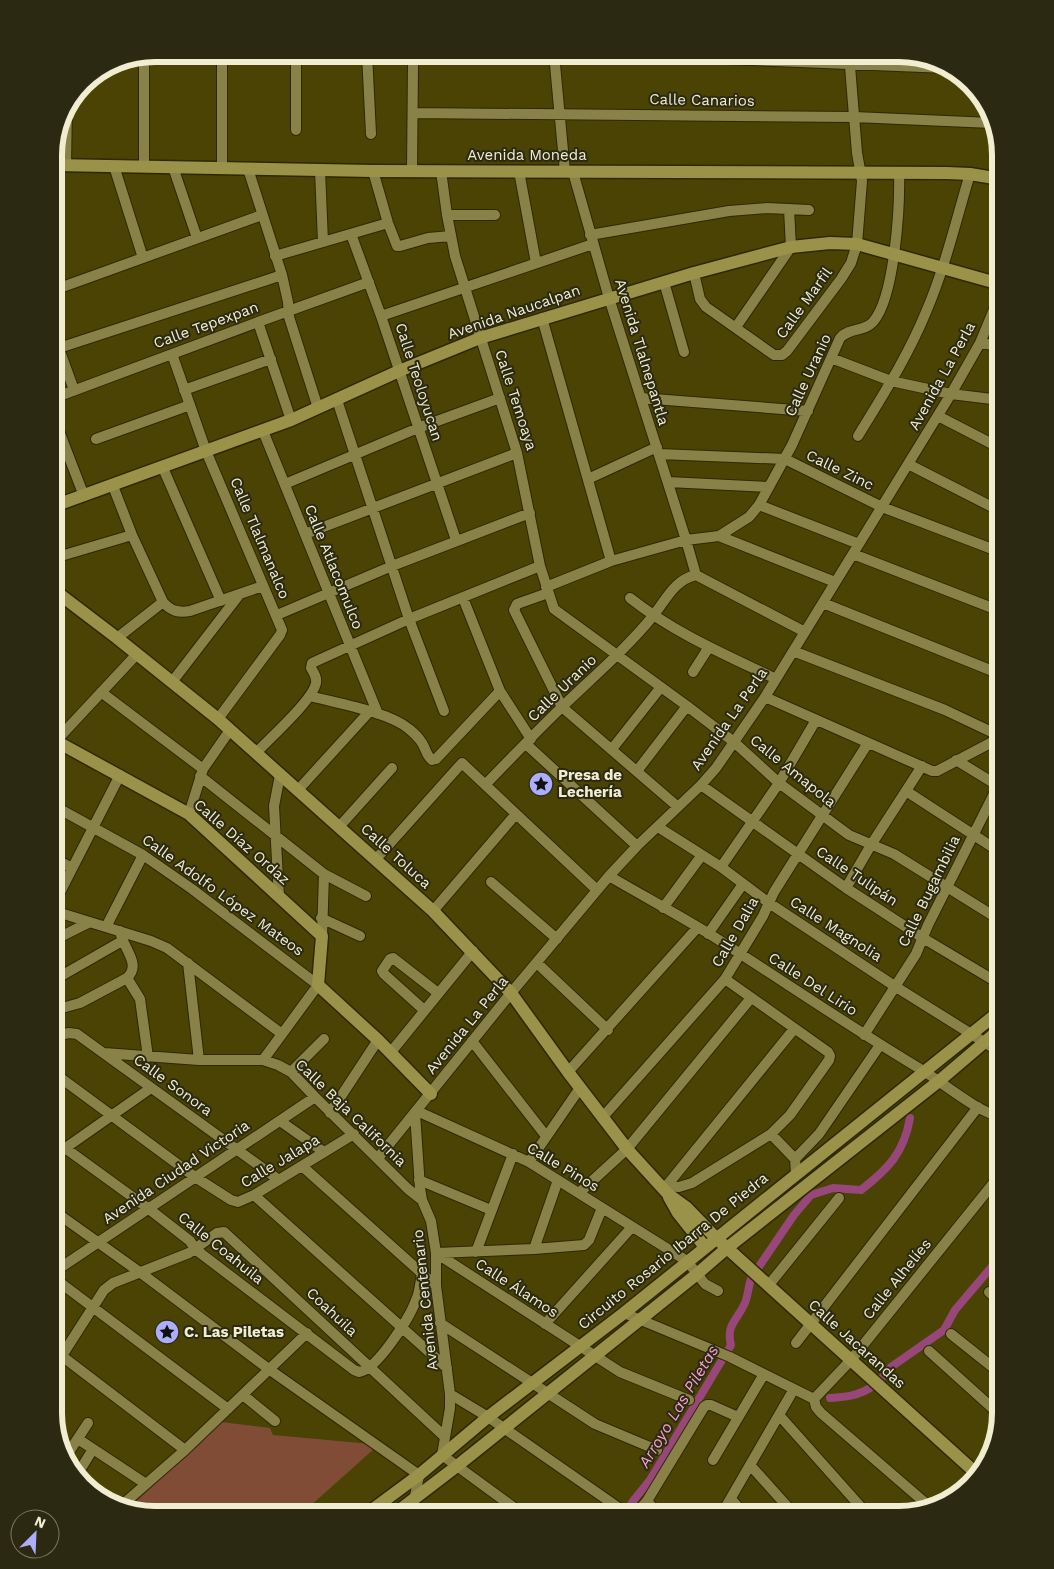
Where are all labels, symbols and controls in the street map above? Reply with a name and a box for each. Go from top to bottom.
street label: Calle Canarios [649,90,755,110]
street label: Avenida Moneda [467,146,587,164]
street label: Calle Marfil [772,264,836,342]
street label: Avenida Tlalnepantla [611,277,673,428]
street label: Avenida Naucalpan [445,281,583,343]
street label: Calle Tepexpan [151,298,261,352]
street label: Avenida La Perla [905,318,979,433]
street label: Calle Teoloyucan [391,321,447,443]
street label: Calle Uranio [781,331,835,419]
street label: Calle Temoaya [491,347,541,453]
street label: Calle Zinc [803,446,877,494]
street label: Calle Tlalmanalco [226,474,294,602]
street label: Calle Atlacomulco [301,502,367,632]
street label: Calle Uranio [524,651,600,725]
street label: Avenida La Perla [687,664,771,774]
street label: Calle Amapola [746,731,840,811]
place label: Presa de Lechería [558,766,622,801]
place icon: Presa de Lechería [528,771,554,797]
street label: Calle Díaz Ordaz [190,796,294,888]
street label: Calle Toluca [357,820,435,893]
street label: Calle Adolfo López Mateos [139,830,307,960]
street label: Calle Bugambilia [894,832,964,950]
street label: Calle Tulipán [813,842,901,910]
street label: Calle Dalia [708,893,763,970]
street label: Calle Magnolia [787,893,886,966]
street label: Calle Del Lirio [765,949,861,1019]
street label: Avenida La Perla [422,972,512,1078]
street label: Calle Sonora [130,1050,216,1120]
street label: Calle Baja California [292,1055,411,1171]
street label: Avenida Ciudad Victoria [99,1116,253,1228]
street label: Calle Jalapa [237,1130,323,1192]
street label: Calle Pinos [524,1138,602,1196]
street label: Circuito Rosario Ibarra De Piedra [574,1168,772,1333]
street label: Calle Coahuila [174,1208,268,1288]
street label: Avenida Centenario [409,1229,441,1371]
street label: Calle Alhelíes [859,1235,935,1323]
street label: Calle Álamos [472,1254,562,1322]
street label: Coahuila [303,1284,362,1341]
street label: Calle Jacarandas [805,1296,909,1392]
place icon: C. Las Piletas [154,1319,180,1345]
place label: C. Las Piletas [184,1323,284,1341]
water label: Arroyo Las Piletas [634,1342,722,1472]
north arrow [10,1509,60,1559]
text: N [32,1513,48,1532]

